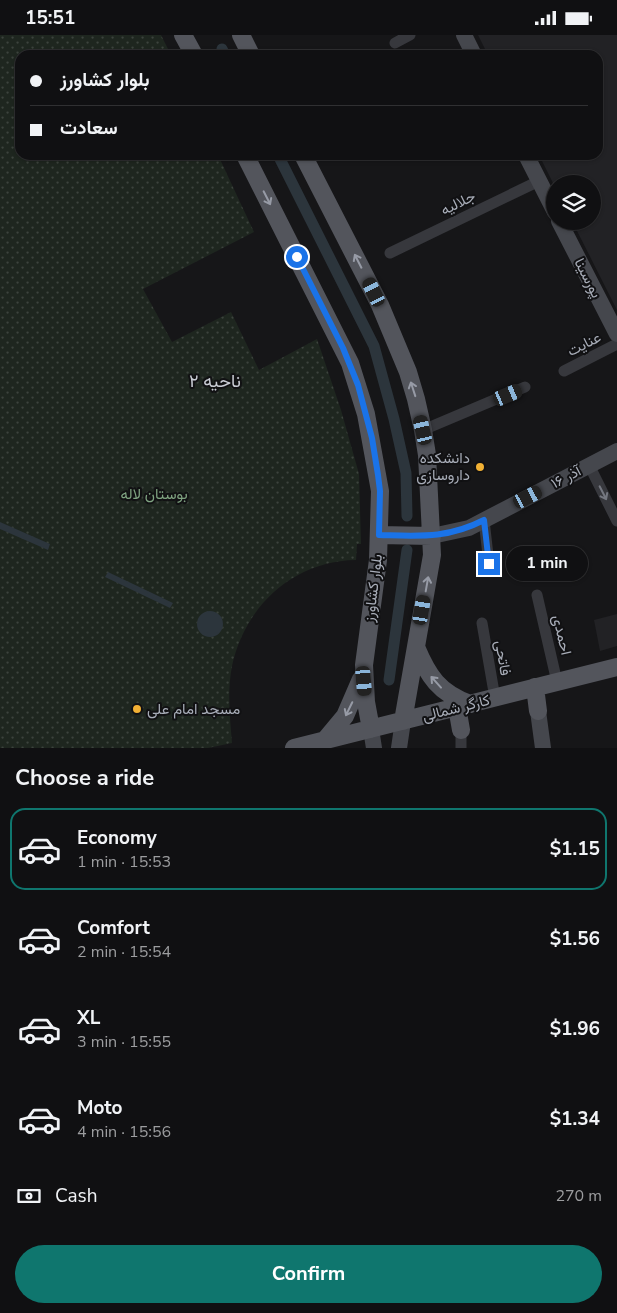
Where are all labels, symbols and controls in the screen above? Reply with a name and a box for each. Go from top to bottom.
text: 15:51 [25,5,75,31]
text: بلوار کشاورز [60,67,150,93]
text: سعادت [60,115,118,141]
map controls [546,175,601,230]
button: layers [546,175,601,230]
street label: جلالیه [437,186,479,220]
one-way arrow [262,191,272,206]
route start [286,246,308,268]
one-way arrow [353,254,362,269]
street label: پورسینا [569,255,607,301]
car [360,275,387,309]
street label: عنایت [564,327,604,361]
district label: ناحیه ۲ [189,369,241,393]
one-way arrow [408,381,417,397]
car [491,382,524,408]
car [412,414,433,446]
place label: دانشکده داروسازی [416,448,470,485]
street label: ۱۶ آذر [547,460,586,493]
marker: دانشکده داروسازی [474,461,486,473]
park label: بوستان لاله [120,484,188,504]
car [511,484,544,510]
one-way arrow [599,485,608,500]
callout: 1 min [506,547,589,581]
text: 1 min [526,552,568,574]
street label: بلوار کشاورز [359,553,387,624]
route end [478,553,500,575]
one-way arrow [422,576,432,592]
car [412,594,431,626]
street label: احمدی [548,613,576,657]
street label: فاتحی [490,639,516,677]
car [355,665,372,697]
one-way arrow [430,676,442,689]
street label: کارگر شمالی [420,690,492,726]
place label: مسجد امام علی [147,699,240,719]
one-way arrow [344,701,353,716]
marker: مسجد امام علی [131,703,143,715]
text: Choose a ride [15,763,154,793]
text: Economy [77,825,157,851]
icon: car [17,827,62,872]
text: $1.15 [550,836,600,862]
text: 1 min · 15:53 [77,851,171,873]
text: Comfort [77,915,150,941]
icon: car [17,917,62,962]
text: $1.56 [550,926,600,952]
text: 2 min · 15:54 [77,941,171,963]
text: XL [77,1005,100,1031]
icon: car [17,1007,62,1052]
text: $1.96 [550,1016,600,1042]
text: 3 min · 15:55 [77,1031,171,1053]
text: Moto [77,1095,123,1121]
icon: car [17,1097,62,1142]
text: $1.34 [550,1106,600,1132]
text: 4 min · 15:56 [77,1121,171,1143]
icon: cash [15,1182,43,1210]
text: Cash [55,1183,97,1209]
text: 270 m [555,1185,602,1207]
button: Confirm [15,1245,602,1303]

